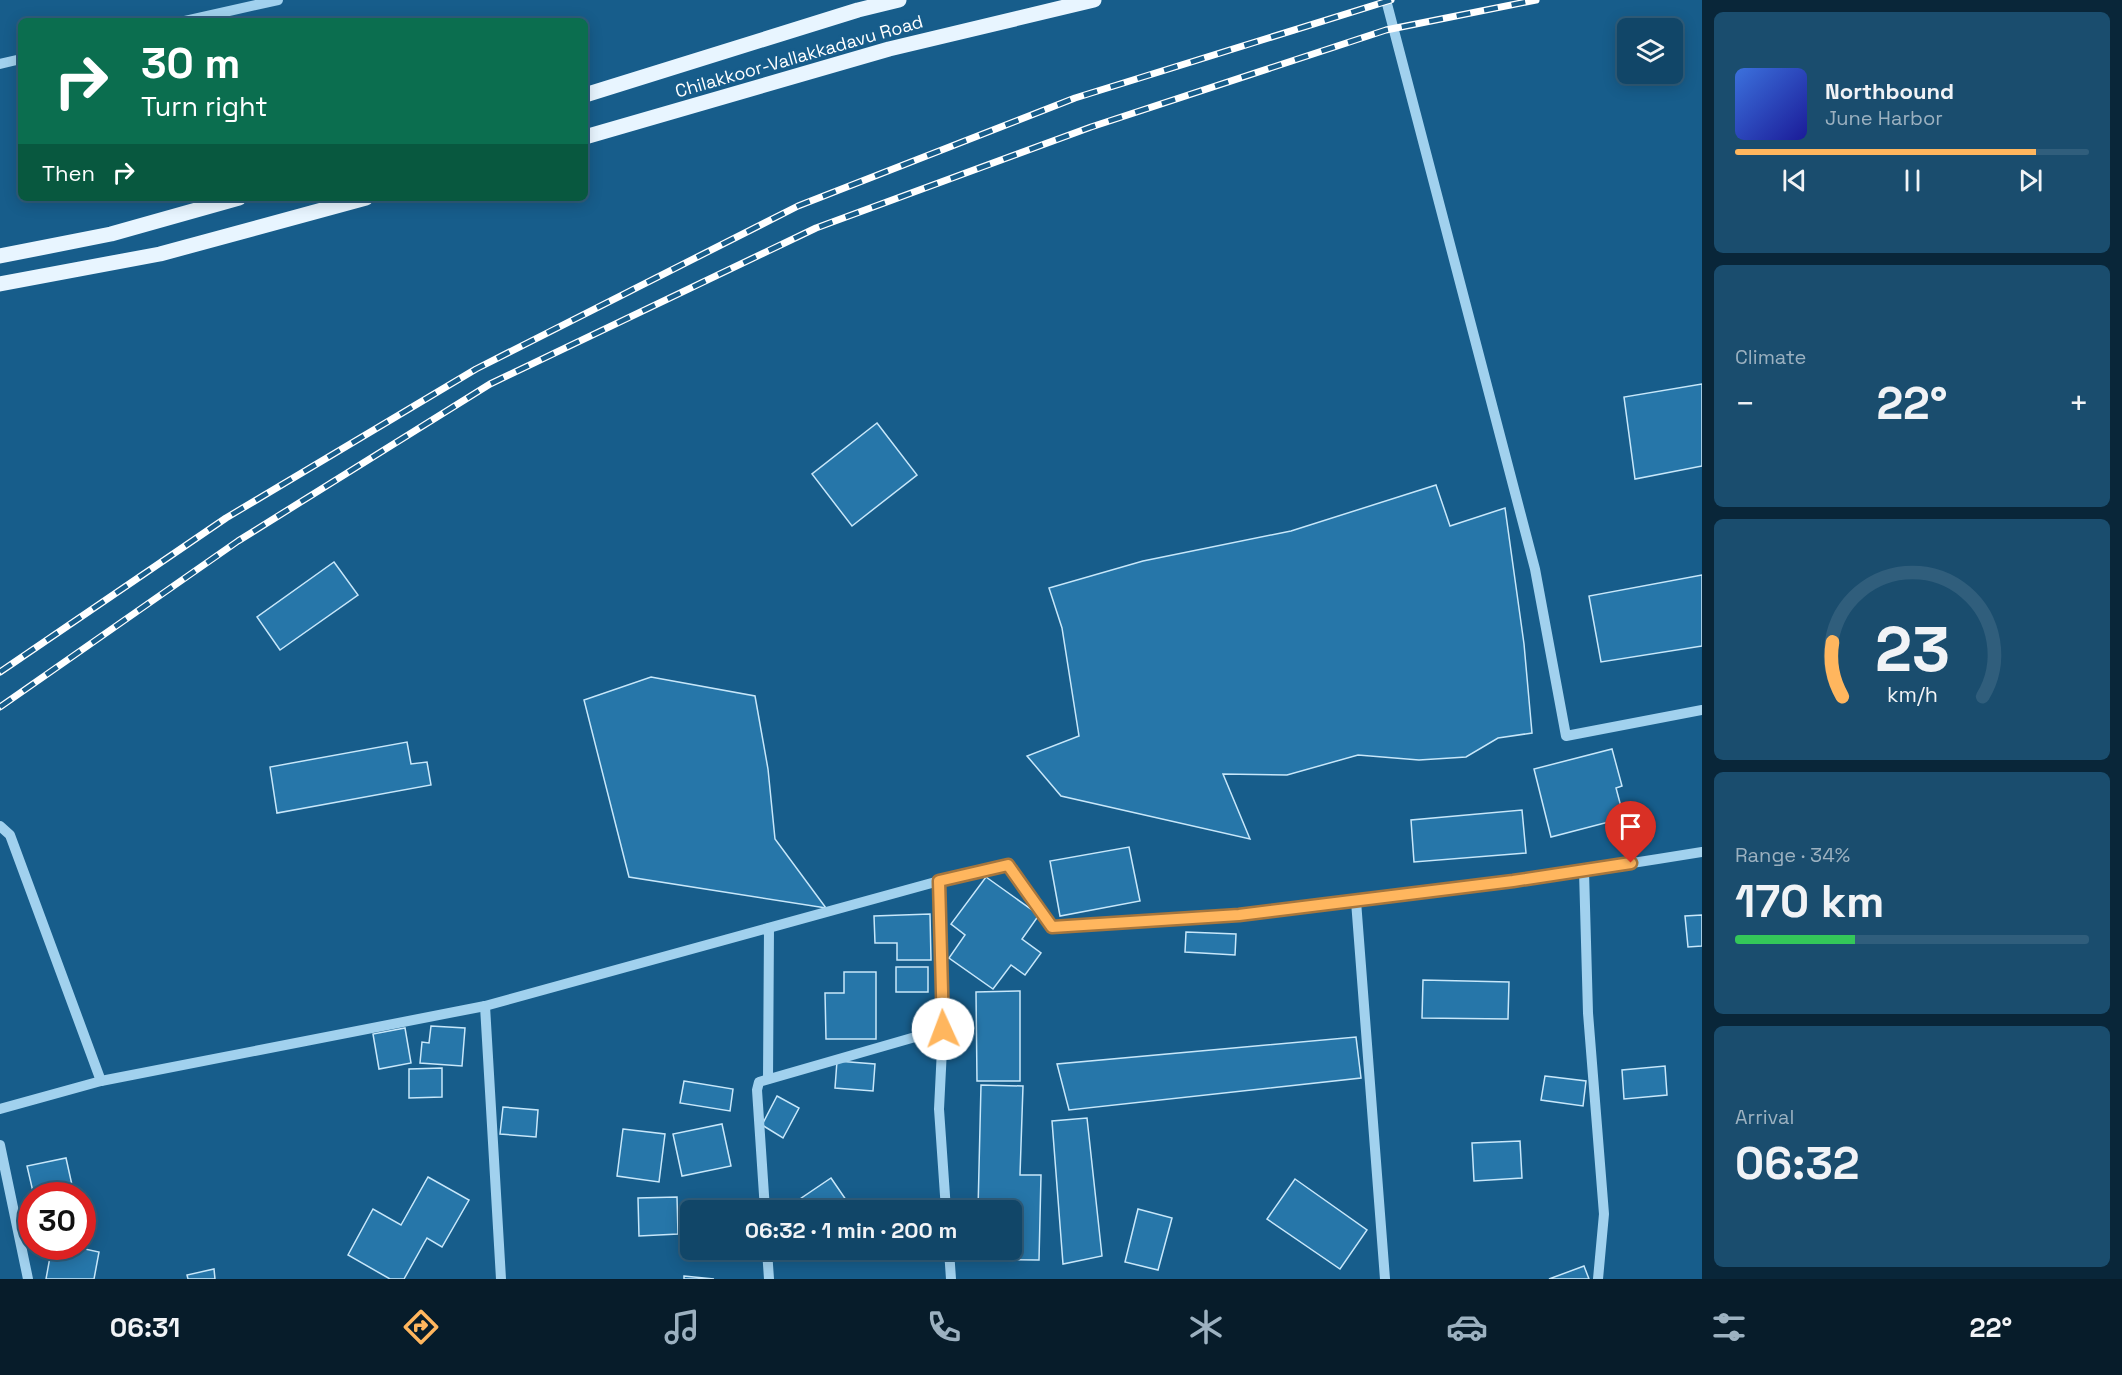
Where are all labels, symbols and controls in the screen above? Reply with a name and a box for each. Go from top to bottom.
street label: Chilakkoor-Vallakkadavu Road [672,10,926,102]
map controls [1617,18,1683,84]
button: layers [1617,18,1683,84]
text: 30 m [141,37,240,90]
icon: right [42,42,120,120]
text: Northbound [1825,77,1954,105]
text: Turn right [141,89,268,124]
text: June Harbor [1825,105,1943,131]
icon: right [107,156,140,189]
text: Then [42,159,95,187]
icon: previous [1778,164,1811,197]
icon: pause [1896,164,1929,197]
icon: next [2014,164,2047,197]
text: Climate [1735,344,1806,370]
text: 22° [1876,375,1948,432]
text: − [1735,383,1755,425]
text: + [2069,383,2089,425]
text: 23 [1874,610,1949,689]
text: km/h [1886,681,1938,708]
pin [1605,801,1656,863]
icon: arrive [1614,810,1647,843]
text: Range · 34% [1735,842,1850,868]
text: 170 km [1735,873,1885,930]
position arrow [911,997,975,1061]
text: Arrival [1735,1104,1794,1130]
text: 06:32 [1735,1135,1859,1192]
speed limit sign: 30 [18,1182,96,1260]
text: 06:32 · 1 min · 200 m [745,1216,957,1244]
icon: directions [400,1306,442,1348]
icon: music [661,1306,703,1348]
icon: phone [923,1306,965,1348]
icon: climate [1185,1306,1227,1348]
icon: car [1446,1306,1488,1348]
icon: filters [1708,1306,1750,1348]
text: 06:31 [110,1310,180,1345]
text: 22° [1969,1310,2012,1345]

